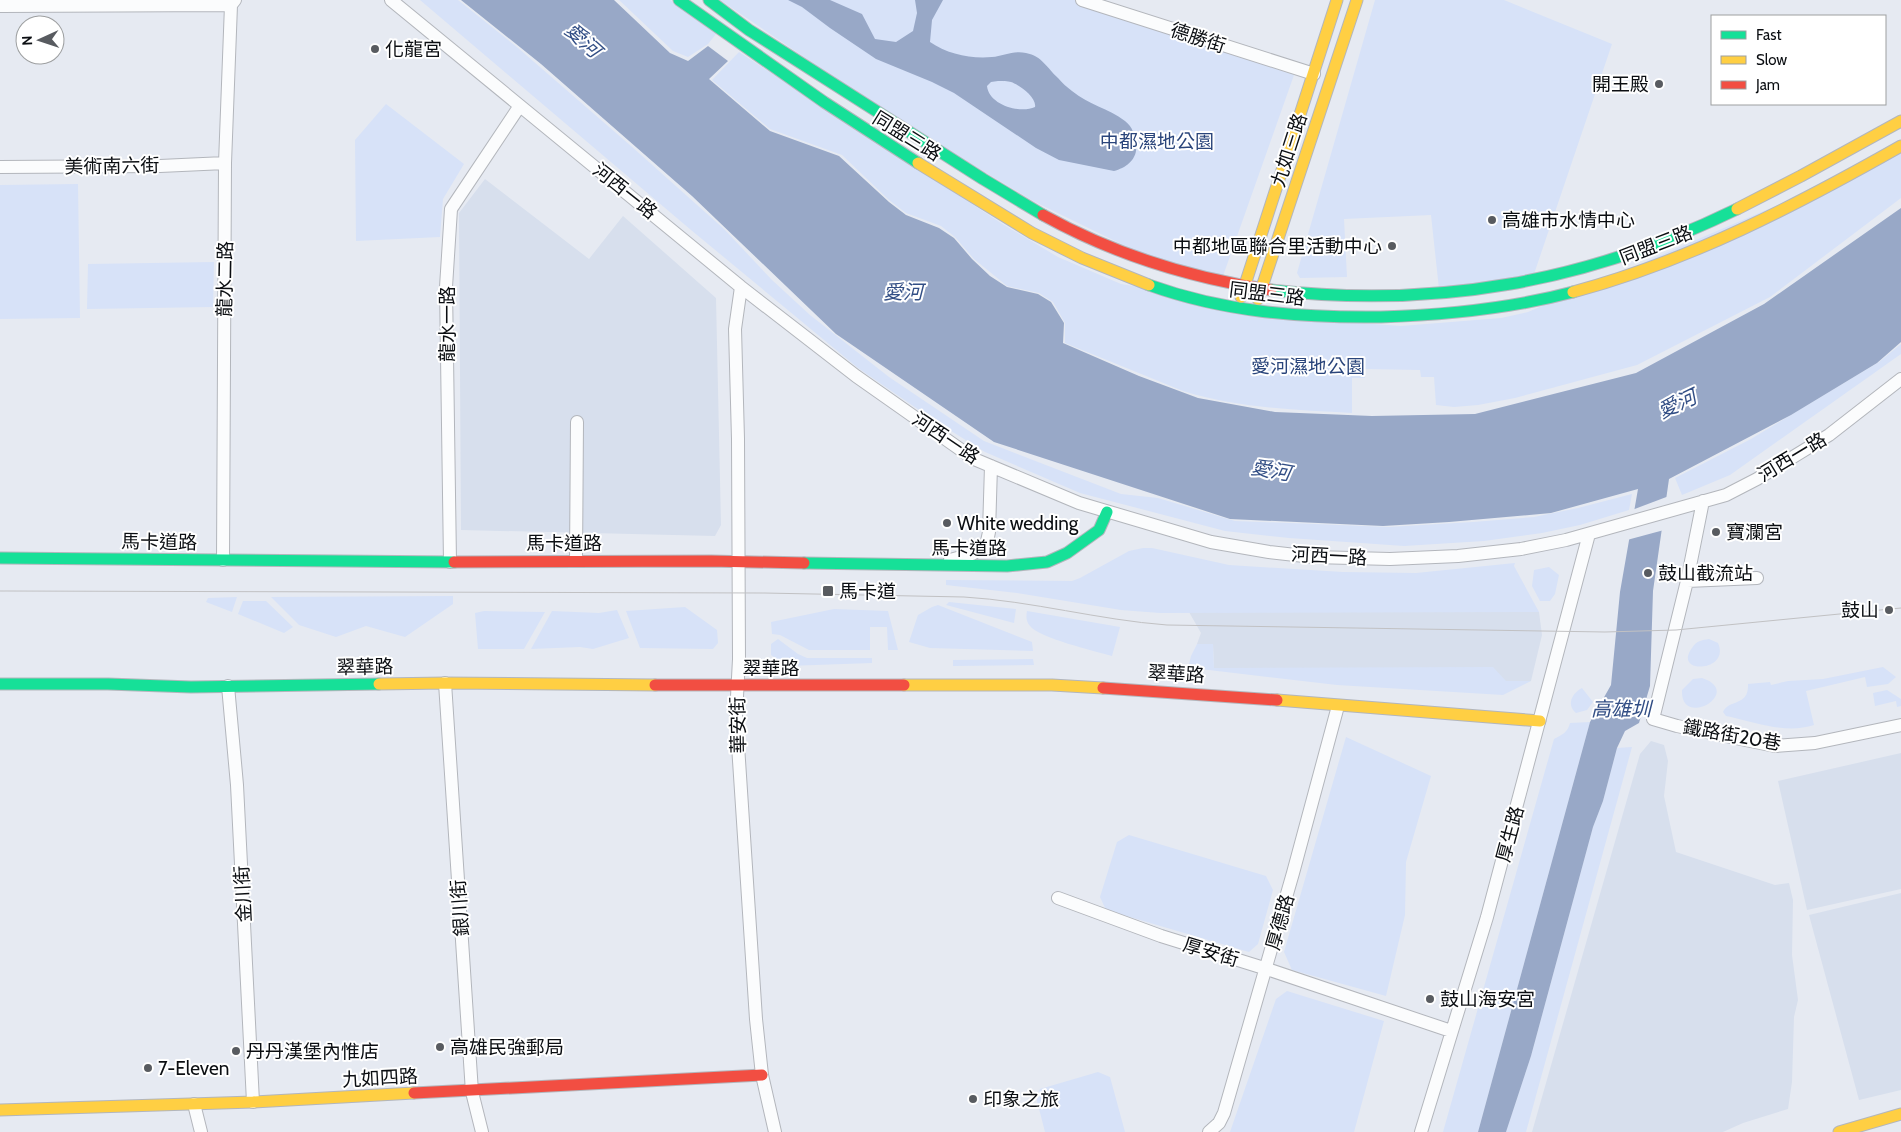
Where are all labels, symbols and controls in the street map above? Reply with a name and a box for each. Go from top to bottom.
north arrow [15,15,65,65]
legend [1711,15,1886,105]
water label: 愛河 [560,18,609,65]
street label: 德勝街 [1167,18,1229,58]
text: Fast [1756,26,1781,44]
text: N [18,35,36,46]
place label: 化龍宮 [385,38,442,61]
marker: 化龍宮 [369,43,381,55]
text: Slow [1756,51,1787,69]
place label: 開王殿 [1592,73,1649,96]
text: Jam [1755,76,1780,94]
marker: 開王殿 [1653,78,1665,90]
street label: 同盟三路 [869,106,945,166]
street label: 九如三路 [1266,110,1312,190]
park label: 中都濕地公園 [1100,130,1214,153]
street label: 美術南六街 [64,154,160,178]
street label: 河西一路 [588,158,662,224]
place label: 高雄市水情中心 [1502,209,1635,232]
marker: 高雄市水情中心 [1486,214,1498,226]
street label: 同盟三路 [1616,221,1696,269]
place label: 中都地區聯合里活動中心 [1173,235,1382,258]
marker: 中都地區聯合里活動中心 [1386,240,1398,252]
street label: 龍水二路 [213,241,237,317]
street label: 同盟三路 [1228,278,1306,310]
water label: 愛河 [883,280,927,304]
street label: 龍水一路 [436,286,459,362]
park label: 愛河濕地公園 [1251,355,1365,378]
water label: 愛河 [1654,383,1704,423]
street label: 河西一路 [908,407,984,469]
street label: 河西一路 [1753,428,1831,486]
water label: 愛河 [1249,455,1297,486]
place label: White wedding [957,512,1079,535]
marker: White wedding [941,517,953,529]
place label: 寶瀾宮 [1726,521,1783,544]
marker: 寶瀾宮 [1710,526,1722,538]
street label: 馬卡道路 [121,530,197,554]
street label: 馬卡道路 [526,532,602,555]
street label: 馬卡道路 [931,537,1007,560]
street label: 河西一路 [1290,543,1368,569]
place label: 鼓山截流站 [1658,562,1753,585]
marker: 鼓山截流站 [1642,567,1654,579]
place label: 馬卡道 [839,580,896,603]
marker: 馬卡道 [821,584,835,598]
place label: 鼓山 [1841,599,1879,622]
marker: 鼓山 [1883,604,1895,616]
street label: 翠華路 [336,655,394,679]
street label: 翠華路 [742,657,800,680]
street label: 翠華路 [1147,661,1205,687]
street label: 華安街 [726,696,750,754]
water label: 高雄圳 [1591,697,1654,721]
street label: 鐵路街20巷 [1681,715,1783,755]
street label: 厚生路 [1492,803,1528,865]
street label: 金川街 [230,865,256,923]
street label: 銀川街 [447,879,473,937]
street label: 厚德路 [1261,891,1299,953]
street label: 厚安街 [1180,933,1242,971]
place label: 鼓山海安宮 [1440,988,1535,1011]
marker: 鼓山海安宮 [1424,993,1436,1005]
place label: 高雄民強郵局 [450,1036,564,1059]
place label: 丹丹漢堡內惟店 [246,1040,379,1063]
marker: 高雄民強郵局 [434,1041,446,1053]
marker: 丹丹漢堡內惟店 [230,1045,242,1057]
place label: 7-Eleven [158,1057,229,1080]
marker: 7-Eleven [142,1062,154,1074]
street label: 九如四路 [341,1065,419,1091]
place label: 印象之旅 [983,1088,1059,1111]
marker: 印象之旅 [967,1093,979,1105]

